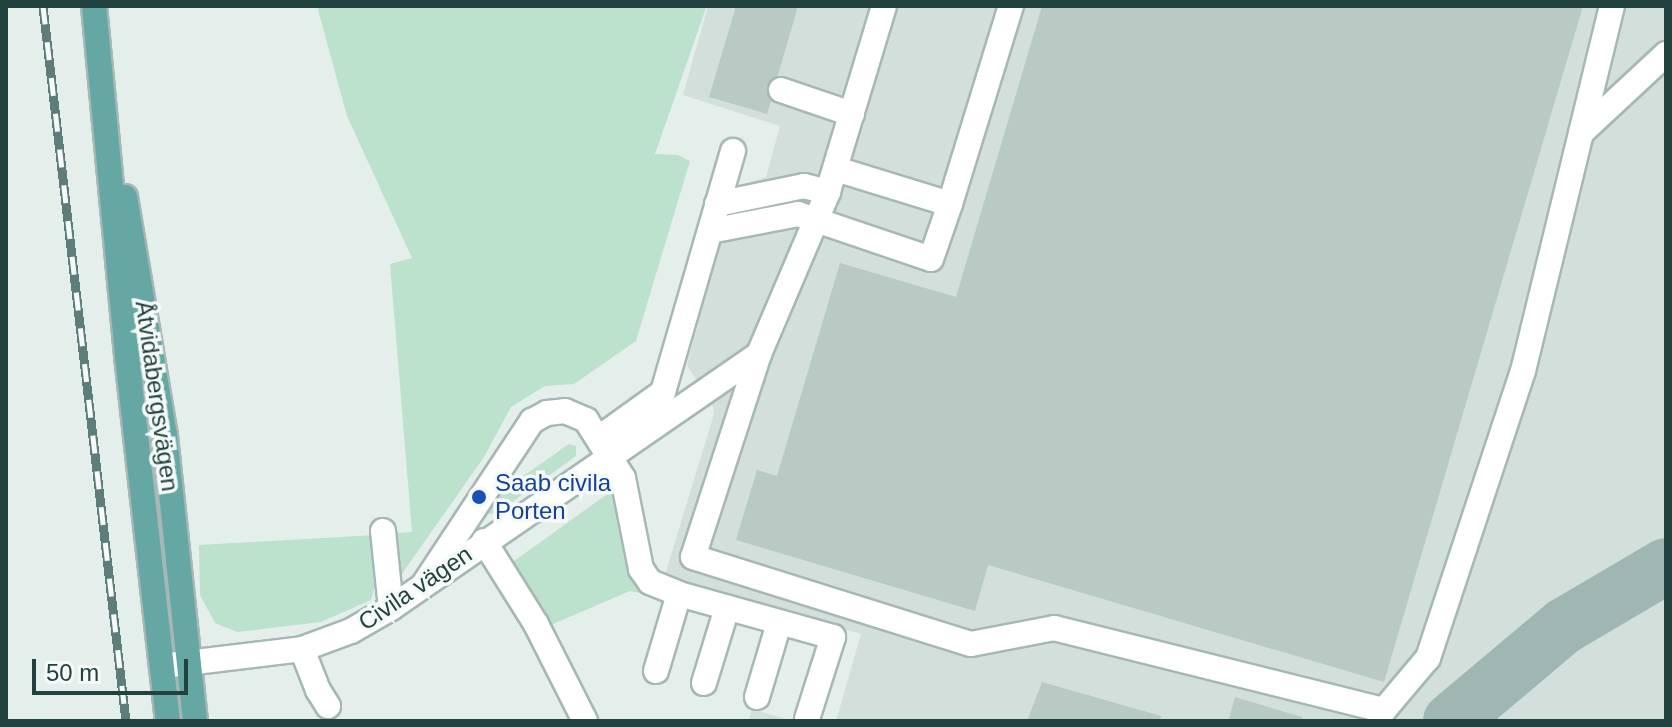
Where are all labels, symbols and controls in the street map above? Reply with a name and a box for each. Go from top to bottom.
street label: Åtvidabergsvägen [129,299,185,493]
place label: Saab civila Porten [495,469,611,525]
marker: Saab civila Porten [470,488,488,506]
street label: Civila vägen [353,540,477,636]
scale bar [36,643,192,693]
text: 50 m [46,659,99,686]

